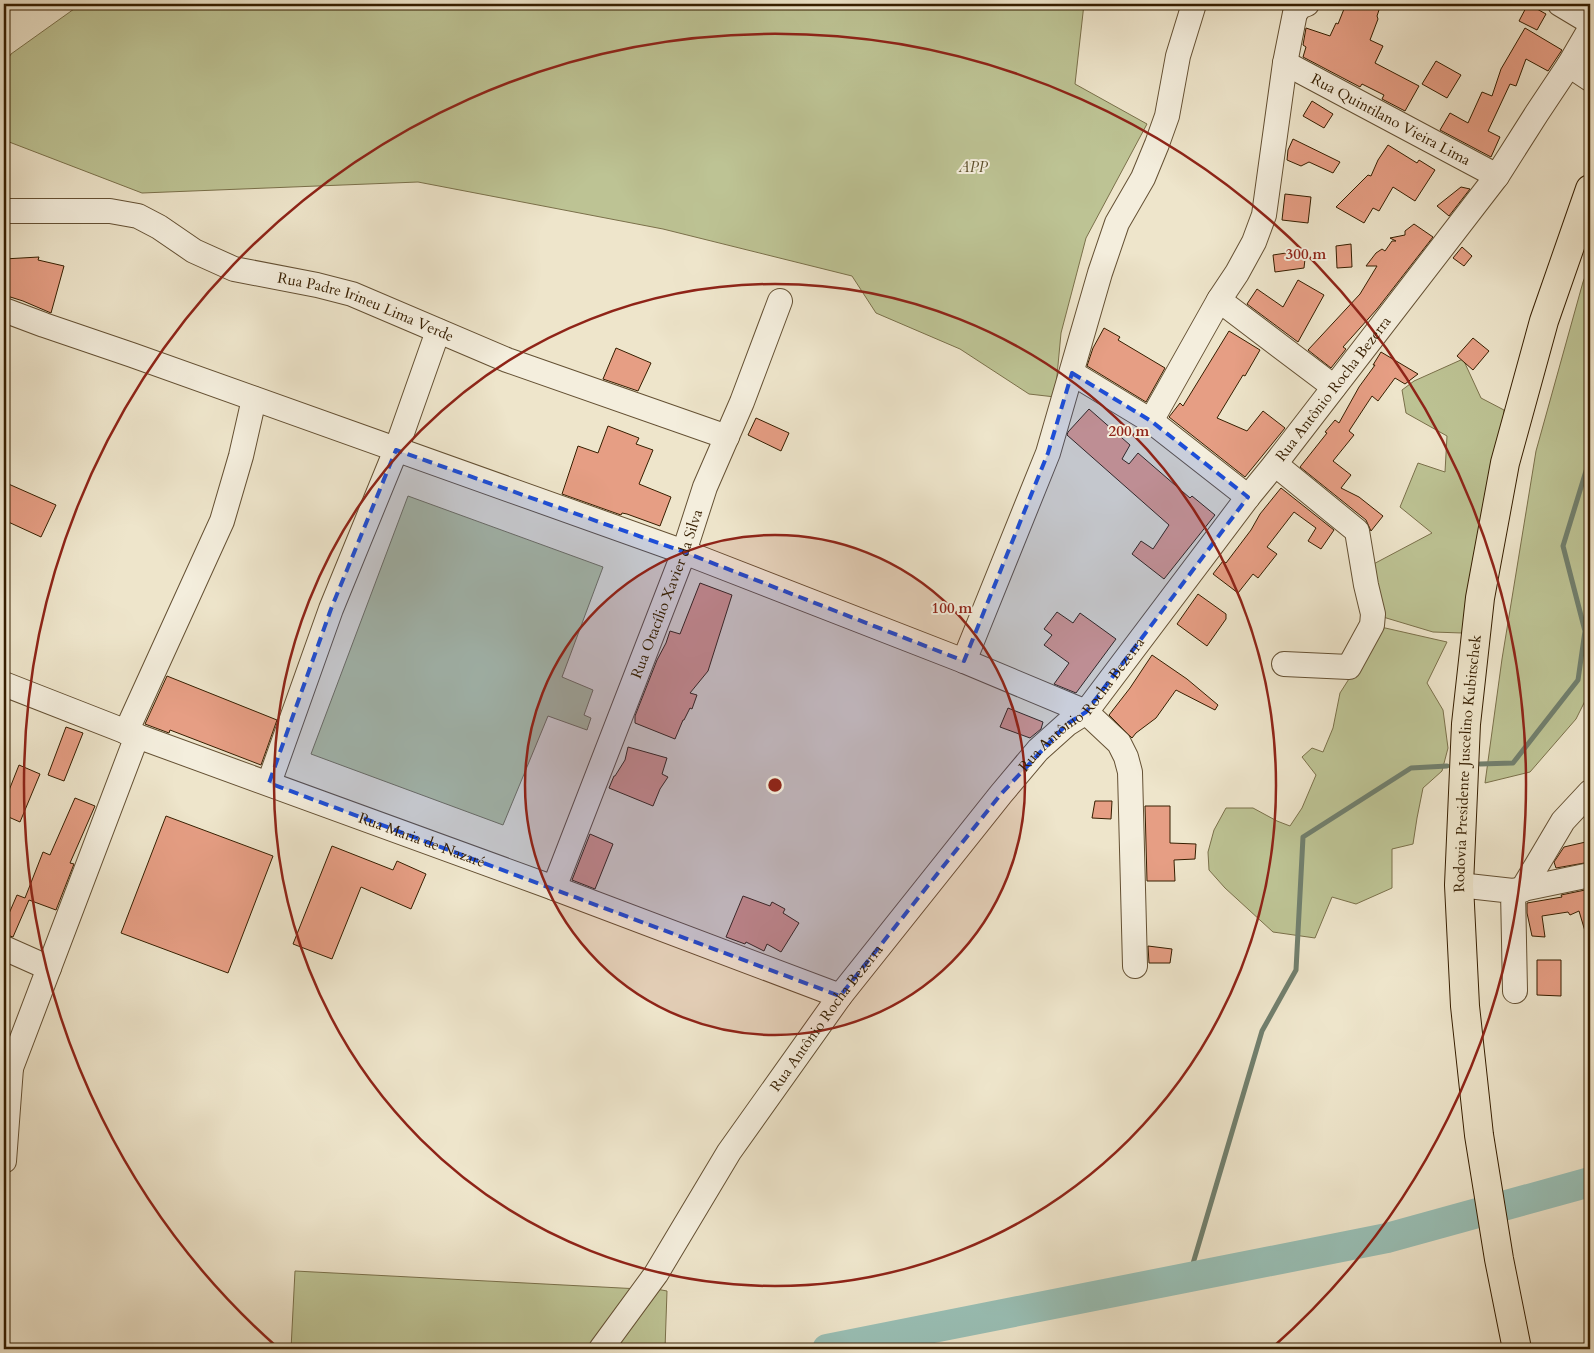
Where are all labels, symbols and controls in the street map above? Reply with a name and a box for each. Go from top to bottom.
street label: Rua Quintilano Vieira Lima [1308,69,1475,170]
park label: APP [957,157,989,177]
text: 300 m [1286,244,1327,264]
street label: Rua Padre Irineu Lima Verde [276,268,457,346]
street label: Rua Antônio Rocha Bezerra [1271,311,1396,465]
text: 200 m [1109,421,1150,441]
street label: Rua Otacílio Xavier da Silva [626,506,707,681]
text: 100 m [932,598,973,618]
street label: Rua Antônio Rocha Bezerra [1014,633,1149,776]
street label: Rodovia Presidente Juscelino Kubitschek [1449,634,1486,893]
centre of rings [766,776,784,794]
street label: Rua Maria de Nazaré [356,808,488,872]
street label: Rua Antônio Rocha Bezerra [765,940,888,1095]

